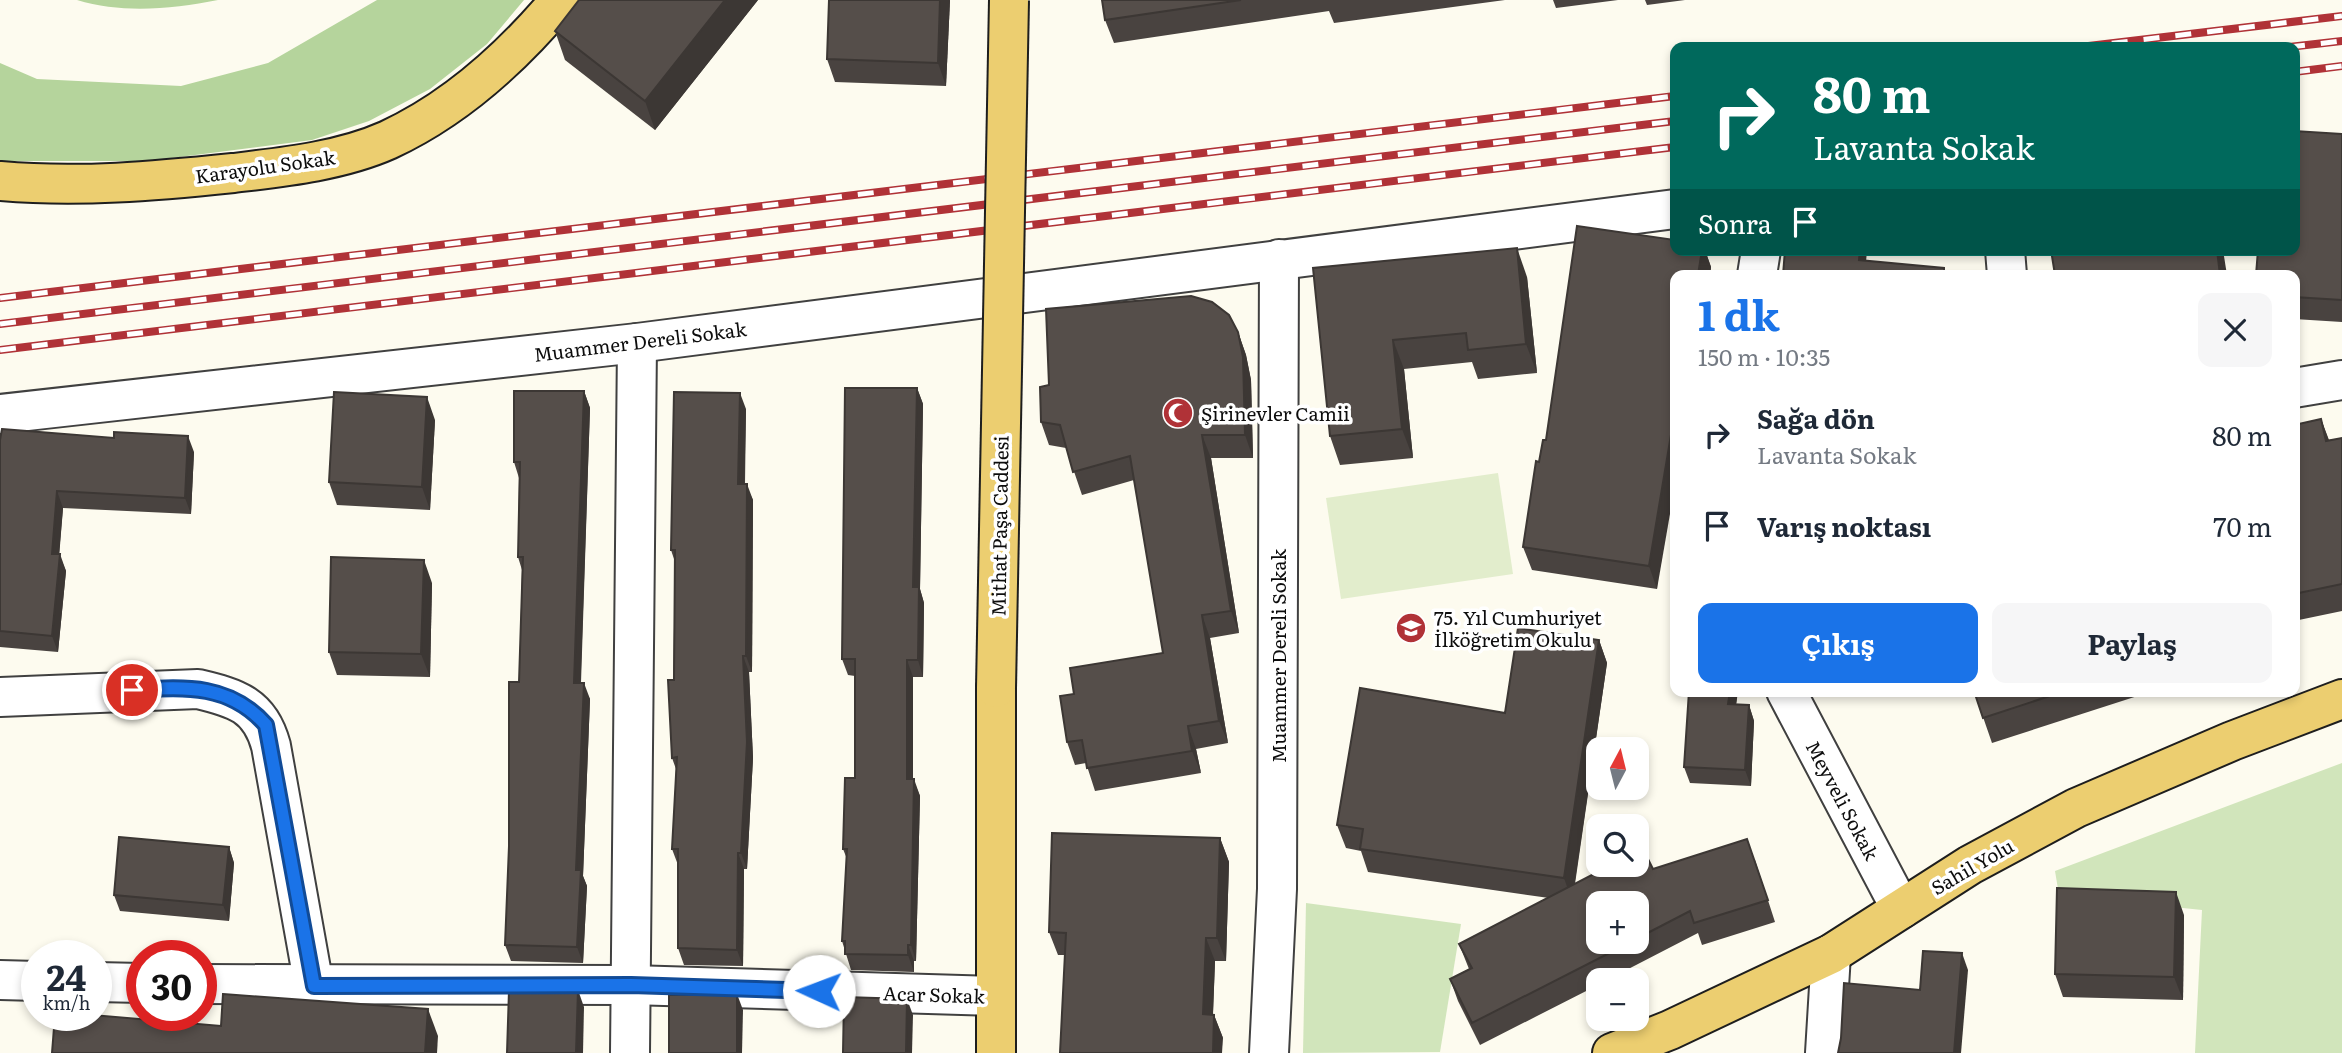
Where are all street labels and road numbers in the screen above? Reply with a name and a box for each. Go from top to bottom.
street label: Karayolu Sokak [193,142,337,190]
street label: Muammer Dereli Sokak [532,314,748,368]
street label: Mithat Paşa Caddesi [983,435,1015,617]
street label: Muammer Dereli Sokak [1264,549,1292,763]
street label: Meyveli Sokak [1800,735,1886,865]
street label: Sahil Yolu [1925,831,2019,901]
street label: Acar Sokak [883,978,986,1010]

